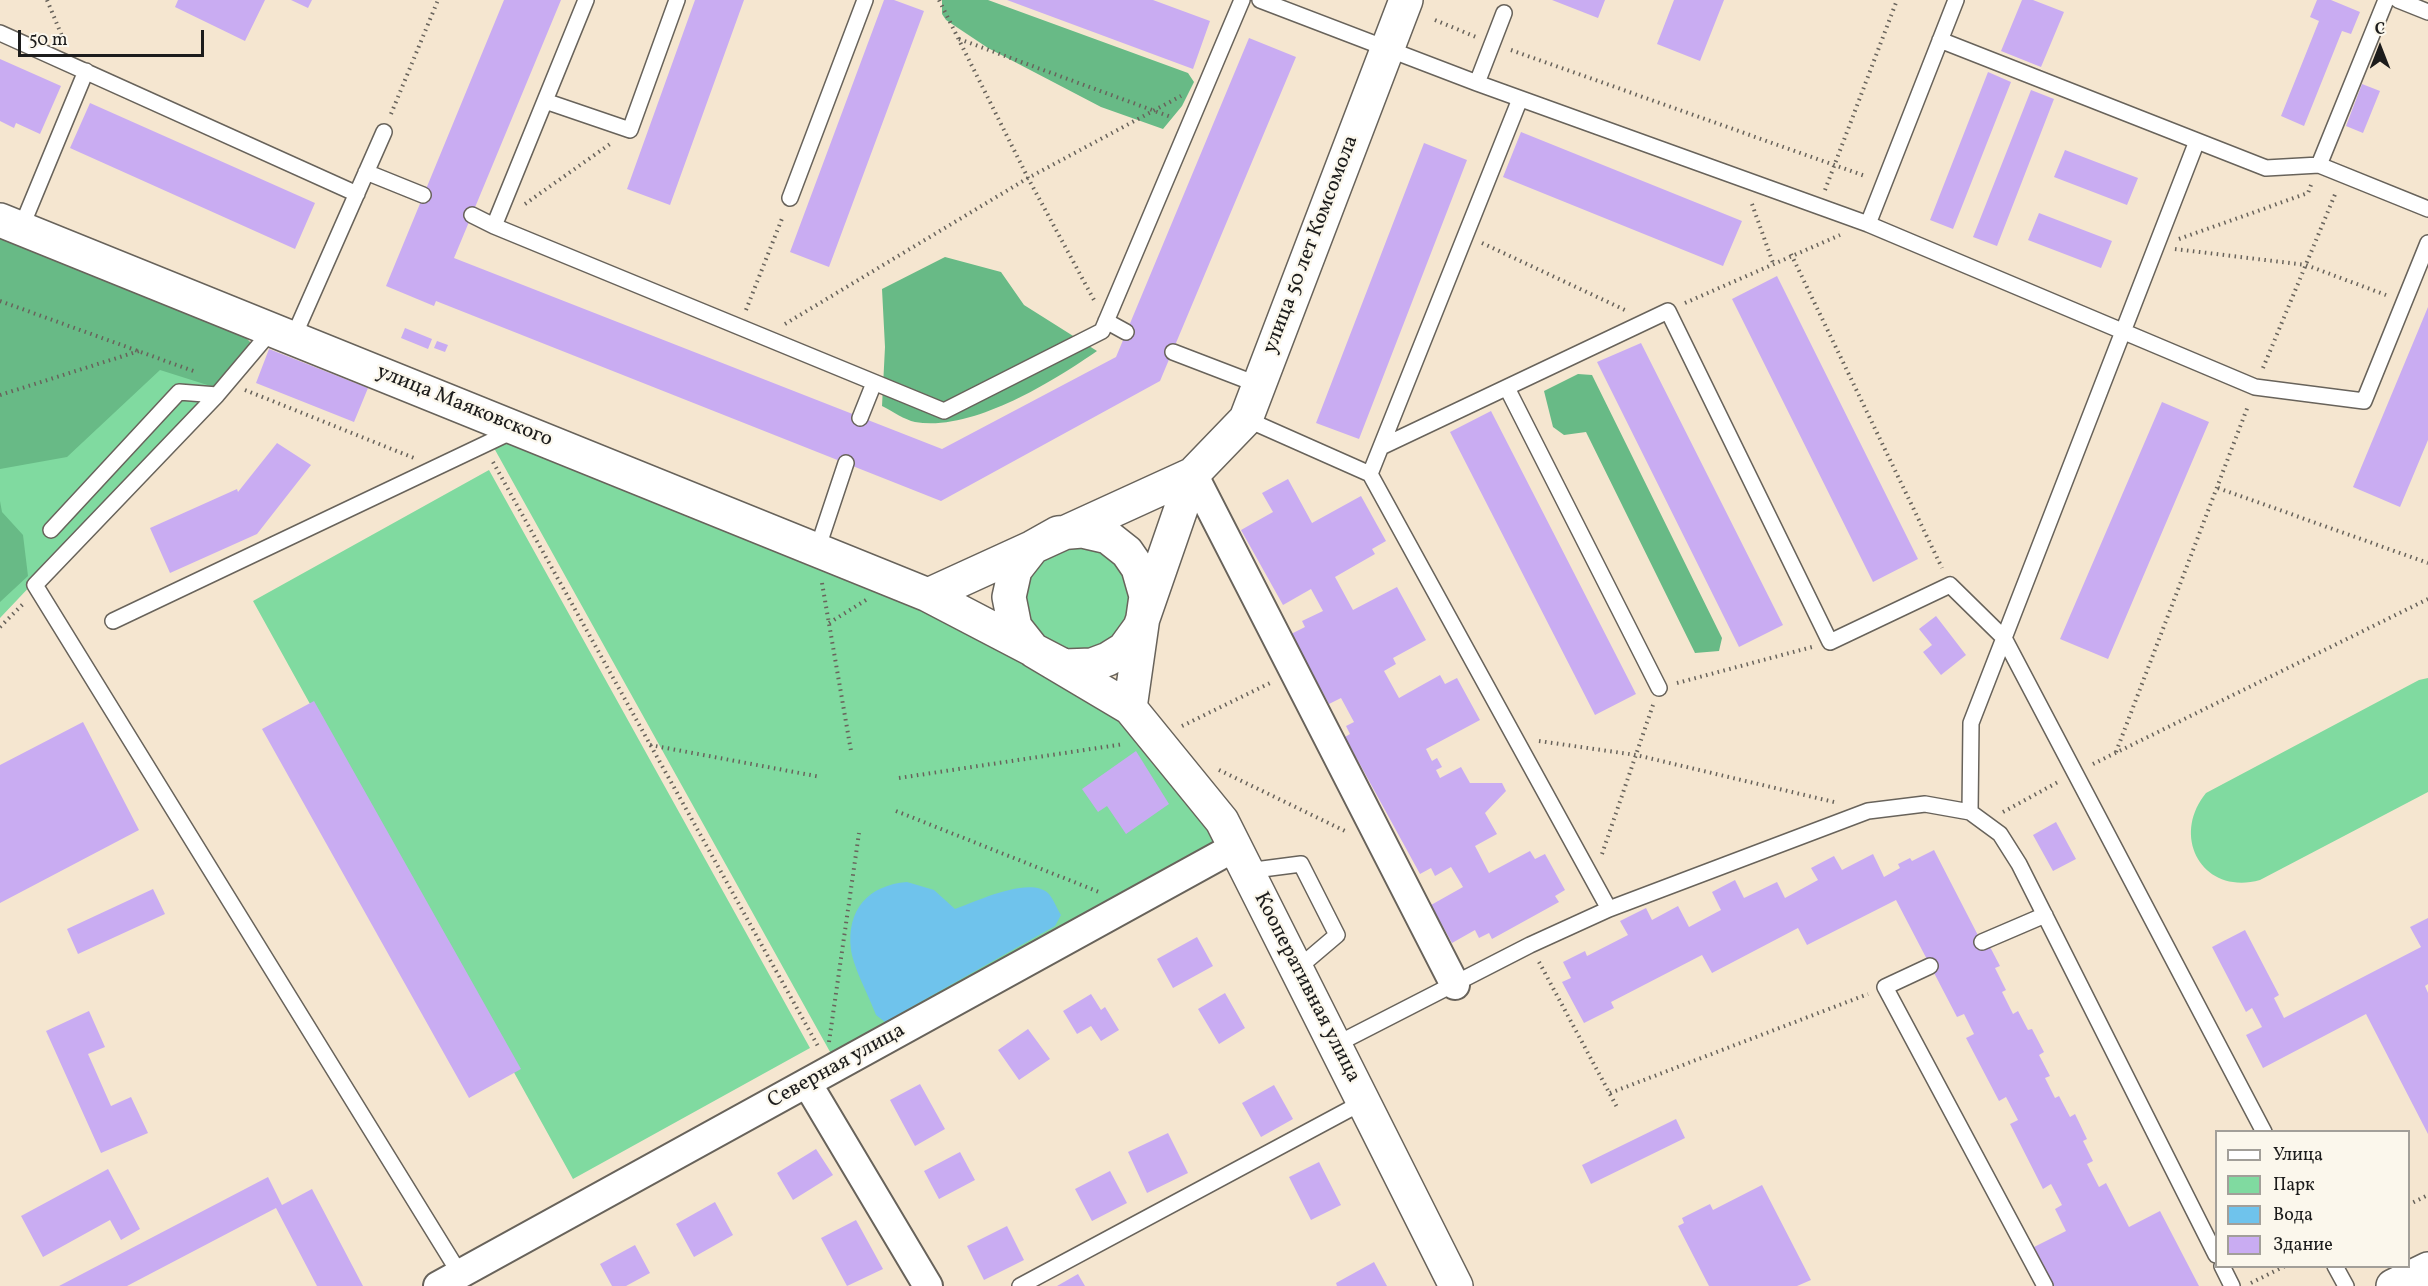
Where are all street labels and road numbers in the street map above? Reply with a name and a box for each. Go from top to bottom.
street label: улица 50 лет Комсомола [1259,132,1365,358]
street label: улица Маяковского [372,360,556,454]
street label: Кооперативная улица [1247,889,1365,1087]
street label: Северная улица [764,1019,910,1115]

